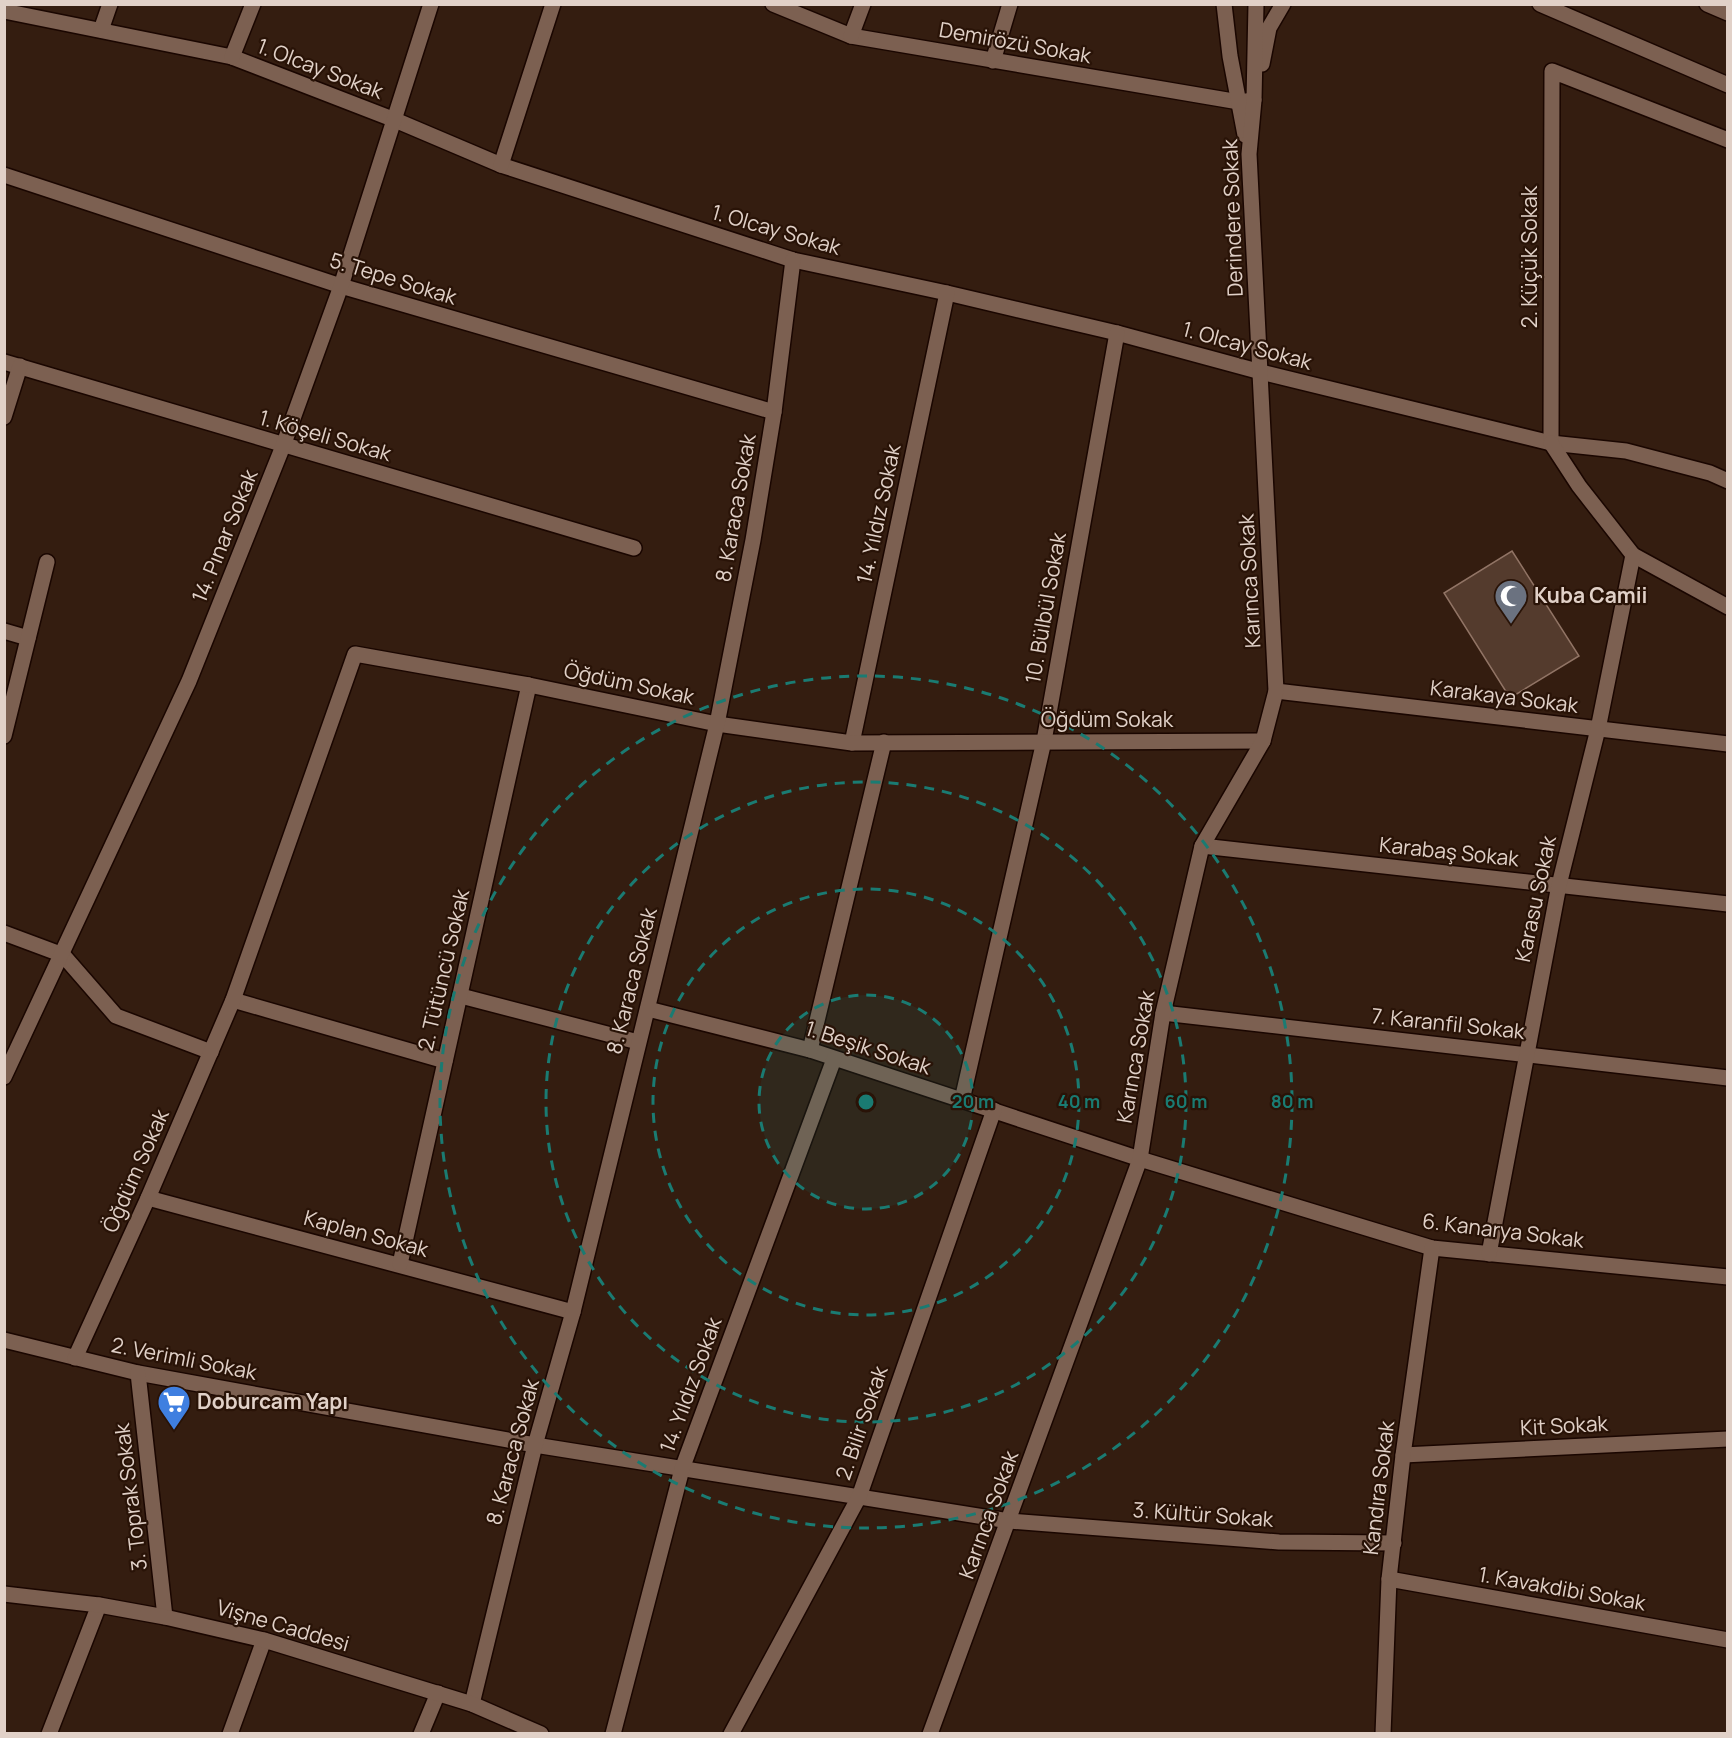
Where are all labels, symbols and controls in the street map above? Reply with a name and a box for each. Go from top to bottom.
street label: Demirözü Sokak [937,15,1094,69]
street label: 1. Olcay Sokak [253,31,388,105]
street label: Derindere Sokak [1215,138,1249,297]
street label: 2. Küçük Sokak [1515,185,1543,328]
street label: 1. Olcay Sokak [709,197,844,261]
street label: 5. Tepe Sokak [326,245,461,311]
street label: 1. Olcay Sokak [1180,314,1316,376]
street label: 1. Köşeli Sokak [256,403,395,467]
street label: 8. Karaca Sokak [708,431,762,584]
street label: 14. Yıldız Sokak [850,441,907,586]
street label: 14. Pınar Sokak [185,464,264,606]
street label: Karınca Sokak [1231,513,1266,649]
street label: 10. Bülbül Sokak [1018,530,1072,685]
mosque icon: Kuba Camii [1493,578,1529,625]
place label: Kuba Camii [1534,581,1647,609]
street label: Öğdüm Sokak [562,656,697,711]
street label: Karakaya Sokak [1429,673,1580,719]
street label: Öğdüm Sokak [1041,705,1174,733]
street label: Karabaş Sokak [1378,830,1521,872]
street label: Karasu Sokak [1508,832,1562,965]
street label: 2. Tütüncü Sokak [411,886,475,1053]
street label: 8. Karaca Sokak [599,904,663,1057]
street label: Karınca Sokak [1110,988,1161,1125]
street label: 7. Karanfil Sokak [1370,1001,1527,1045]
street label: 1. Beşik Sokak [802,1014,935,1081]
text: 20 m [952,1089,994,1113]
text: 40 m [1058,1089,1100,1113]
text: 60 m [1165,1089,1207,1113]
text: 80 m [1271,1089,1313,1113]
centre of rings [856,1092,876,1112]
street label: Öğdüm Sokak [95,1104,175,1237]
street label: Kaplan Sokak [301,1203,432,1263]
street label: 6. Kanarya Sokak [1421,1206,1586,1254]
street label: 14. Yıldız Sokak [653,1313,728,1456]
street label: 2. Verimli Sokak [109,1330,260,1386]
street label: 2. Bilir Sokak [828,1361,894,1483]
street label: 8. Karaca Sokak [479,1375,545,1528]
supermarket icon: Doburcam Yapı [156,1384,192,1431]
place label: Doburcam Yapı [197,1387,348,1415]
street label: Kit Sokak [1519,1409,1609,1441]
street label: Kandıra Sokak [1356,1419,1400,1556]
street label: 3. Toprak Sokak [107,1421,153,1572]
street label: Karınca Sokak [952,1446,1024,1583]
street label: 3. Kültür Sokak [1132,1495,1275,1533]
street label: 1. Kavakdibi Sokak [1476,1560,1649,1617]
street label: Vişne Caddesi [214,1593,353,1657]

